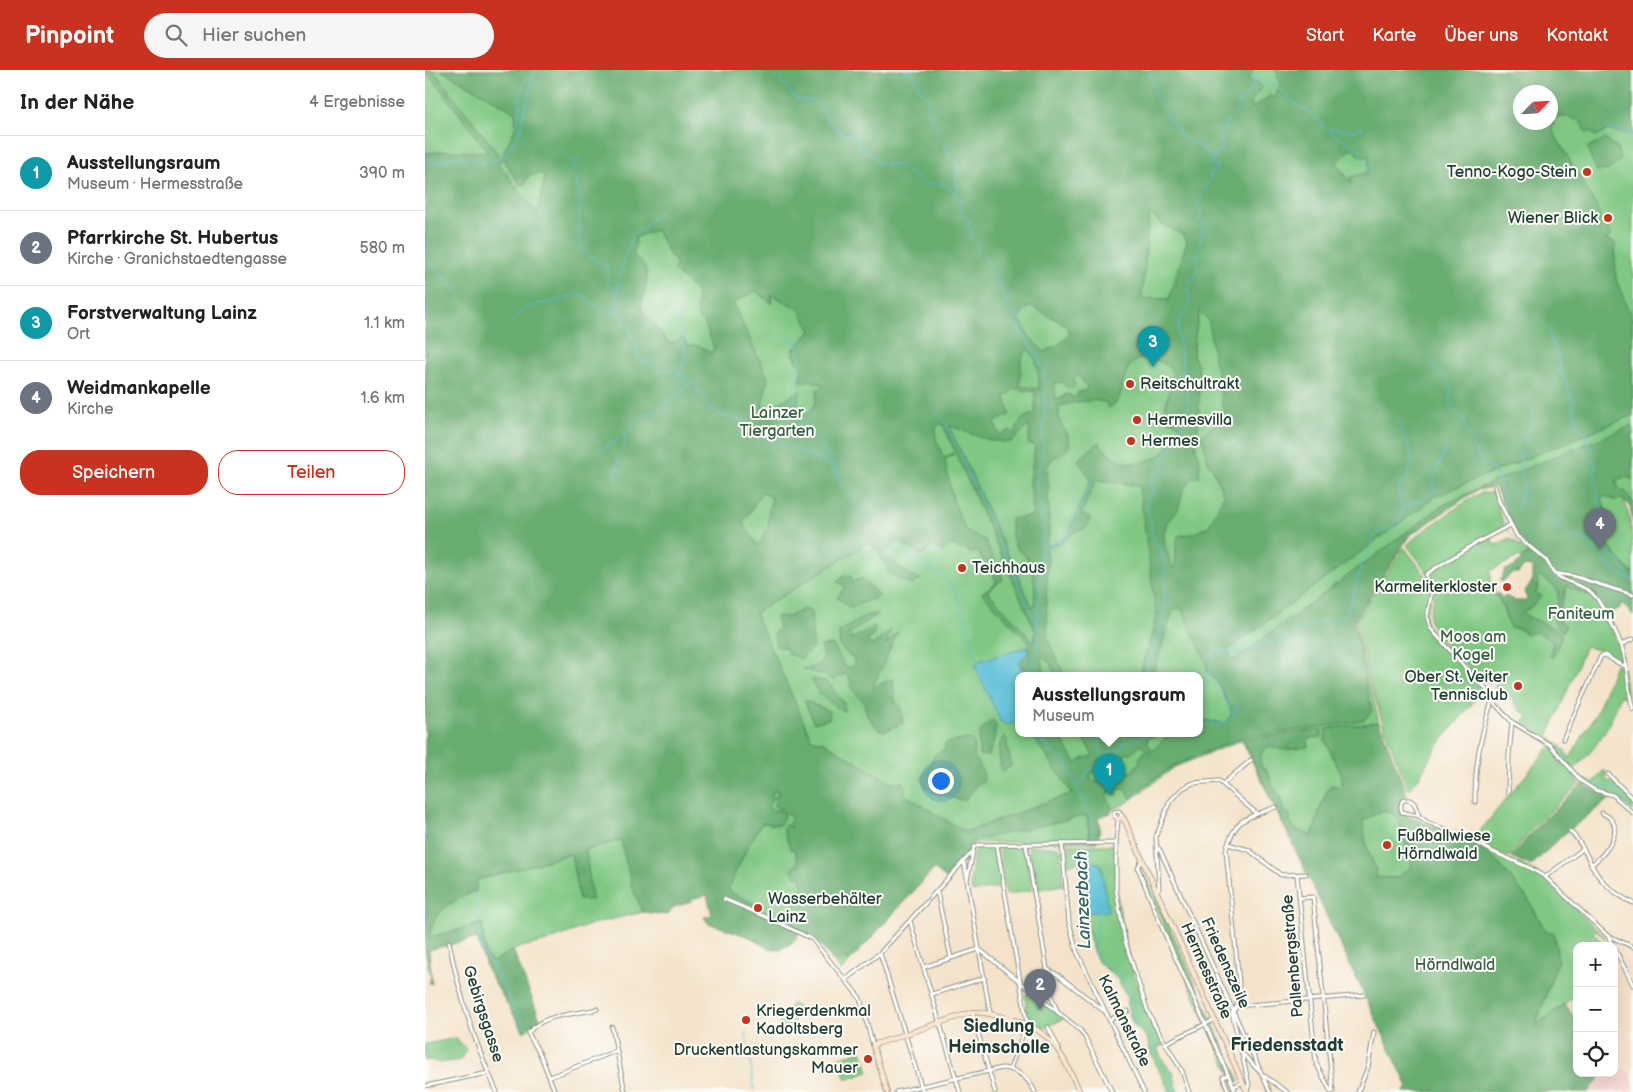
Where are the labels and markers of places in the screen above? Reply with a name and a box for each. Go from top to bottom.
place label: Tenno-Kogo-Stein [1447,163,1577,182]
marker: Tenno-Kogo-Stein [1581,166,1593,178]
place label: Wiener Blick [1508,209,1598,228]
marker: Wiener Blick [1602,212,1614,224]
pin: 3 [1137,326,1169,367]
place label: Reitschultrakt [1140,375,1240,394]
marker: Reitschultrakt [1124,378,1136,390]
place label: Hermesvilla [1147,411,1232,430]
marker: Hermesvilla [1131,414,1143,426]
place label: Hermes [1141,432,1199,451]
marker: Hermes [1125,435,1137,447]
pin: 4 [1584,508,1616,549]
place label: Teichhaus [972,559,1045,578]
marker: Teichhaus [956,562,968,574]
place label: Karmeliterkloster [1374,578,1497,597]
marker: Karmeliterkloster [1501,581,1513,593]
place label: Ober St. Veiter Tennisclub [1404,668,1508,705]
marker: Ober St. Veiter Tennisclub [1512,680,1524,692]
pin: 1 [1093,754,1125,795]
place label: Fußballwiese Hörndlwald [1397,827,1491,864]
marker: Fußballwiese Hörndlwald [1381,839,1393,851]
place label: Wasserbehälter Lainz [768,890,882,927]
marker: Wasserbehälter Lainz [752,902,764,914]
pin: 2 [1024,969,1056,1010]
place label: Kriegerdenkmal Kadoltsberg [756,1002,871,1039]
marker: Kriegerdenkmal Kadoltsberg [740,1014,752,1026]
place label: Druckentlastungskammer Mauer [673,1041,858,1078]
marker: Druckentlastungskammer Mauer [862,1053,874,1065]

